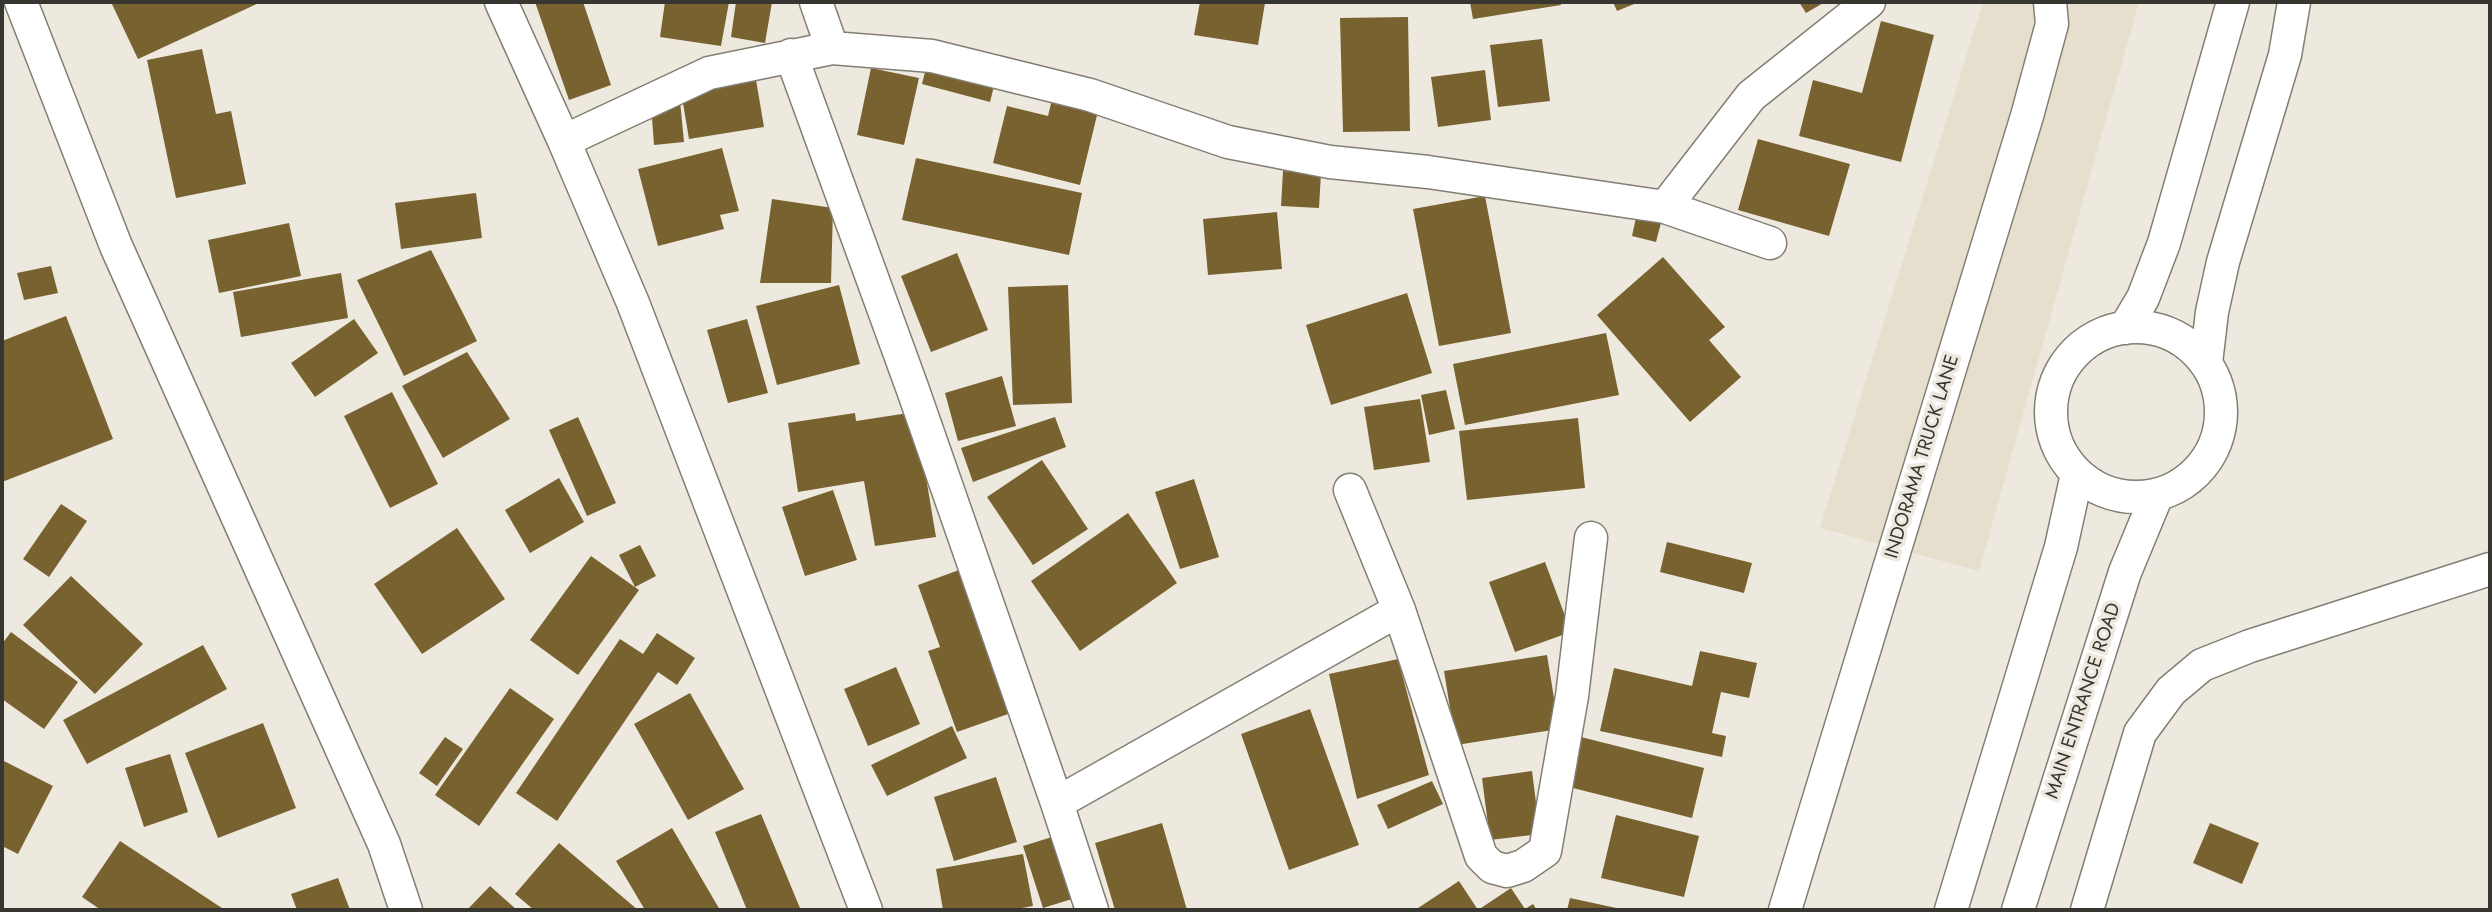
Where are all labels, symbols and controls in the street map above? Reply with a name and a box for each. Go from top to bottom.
street label: INDORAMA TRUCK LANE [1881,352,1965,562]
street label: MAIN ENTRANCE ROAD [2042,600,2126,802]

